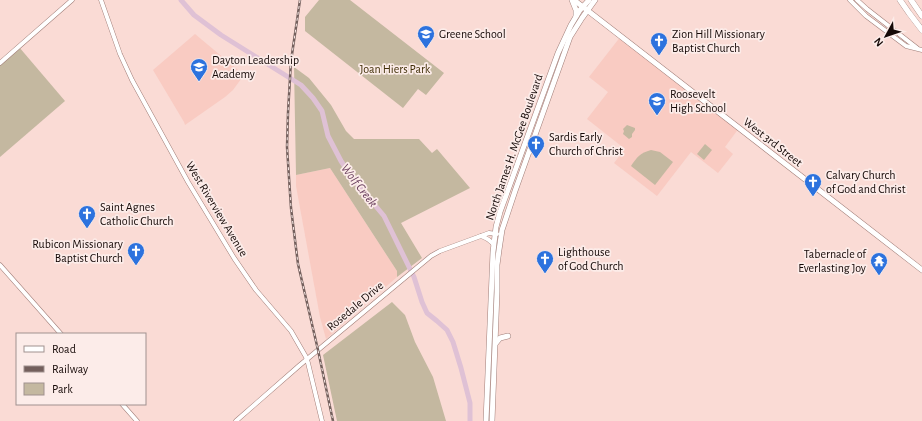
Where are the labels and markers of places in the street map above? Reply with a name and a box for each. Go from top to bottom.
school or university icon: Greene School [416,24,436,49]
place label: Greene School [439,28,506,40]
place label: Zion Hill Missionary Baptist Church [672,28,765,54]
church icon: Zion Hill Missionary Baptist Church [649,31,669,56]
place label: Dayton Leadership Academy [212,54,299,81]
school or university icon: Dayton Leadership Academy [189,57,209,82]
place label: Roosevelt High School [670,88,726,114]
school or university icon: Roosevelt High School [647,91,667,116]
place label: Sardis Early Church of Christ [549,131,623,157]
church icon: Sardis Early Church of Christ [526,134,546,159]
place label: Calvary Church of God and Christ [826,169,906,195]
church icon: Calvary Church of God and Christ [803,172,823,197]
place label: Saint Agnes Catholic Church [100,201,173,227]
church icon: Saint Agnes Catholic Church [77,204,97,229]
place label: Rubicon Missionary Baptist Church [32,238,123,264]
church icon: Rubicon Missionary Baptist Church [126,241,146,266]
place label: Lighthouse of God Church [558,246,624,272]
place label: Tabernacle of Everlasting Joy [798,248,867,275]
church icon: Lighthouse of God Church [535,249,555,274]
temple icon: Tabernacle of Everlasting Joy [869,251,889,276]

